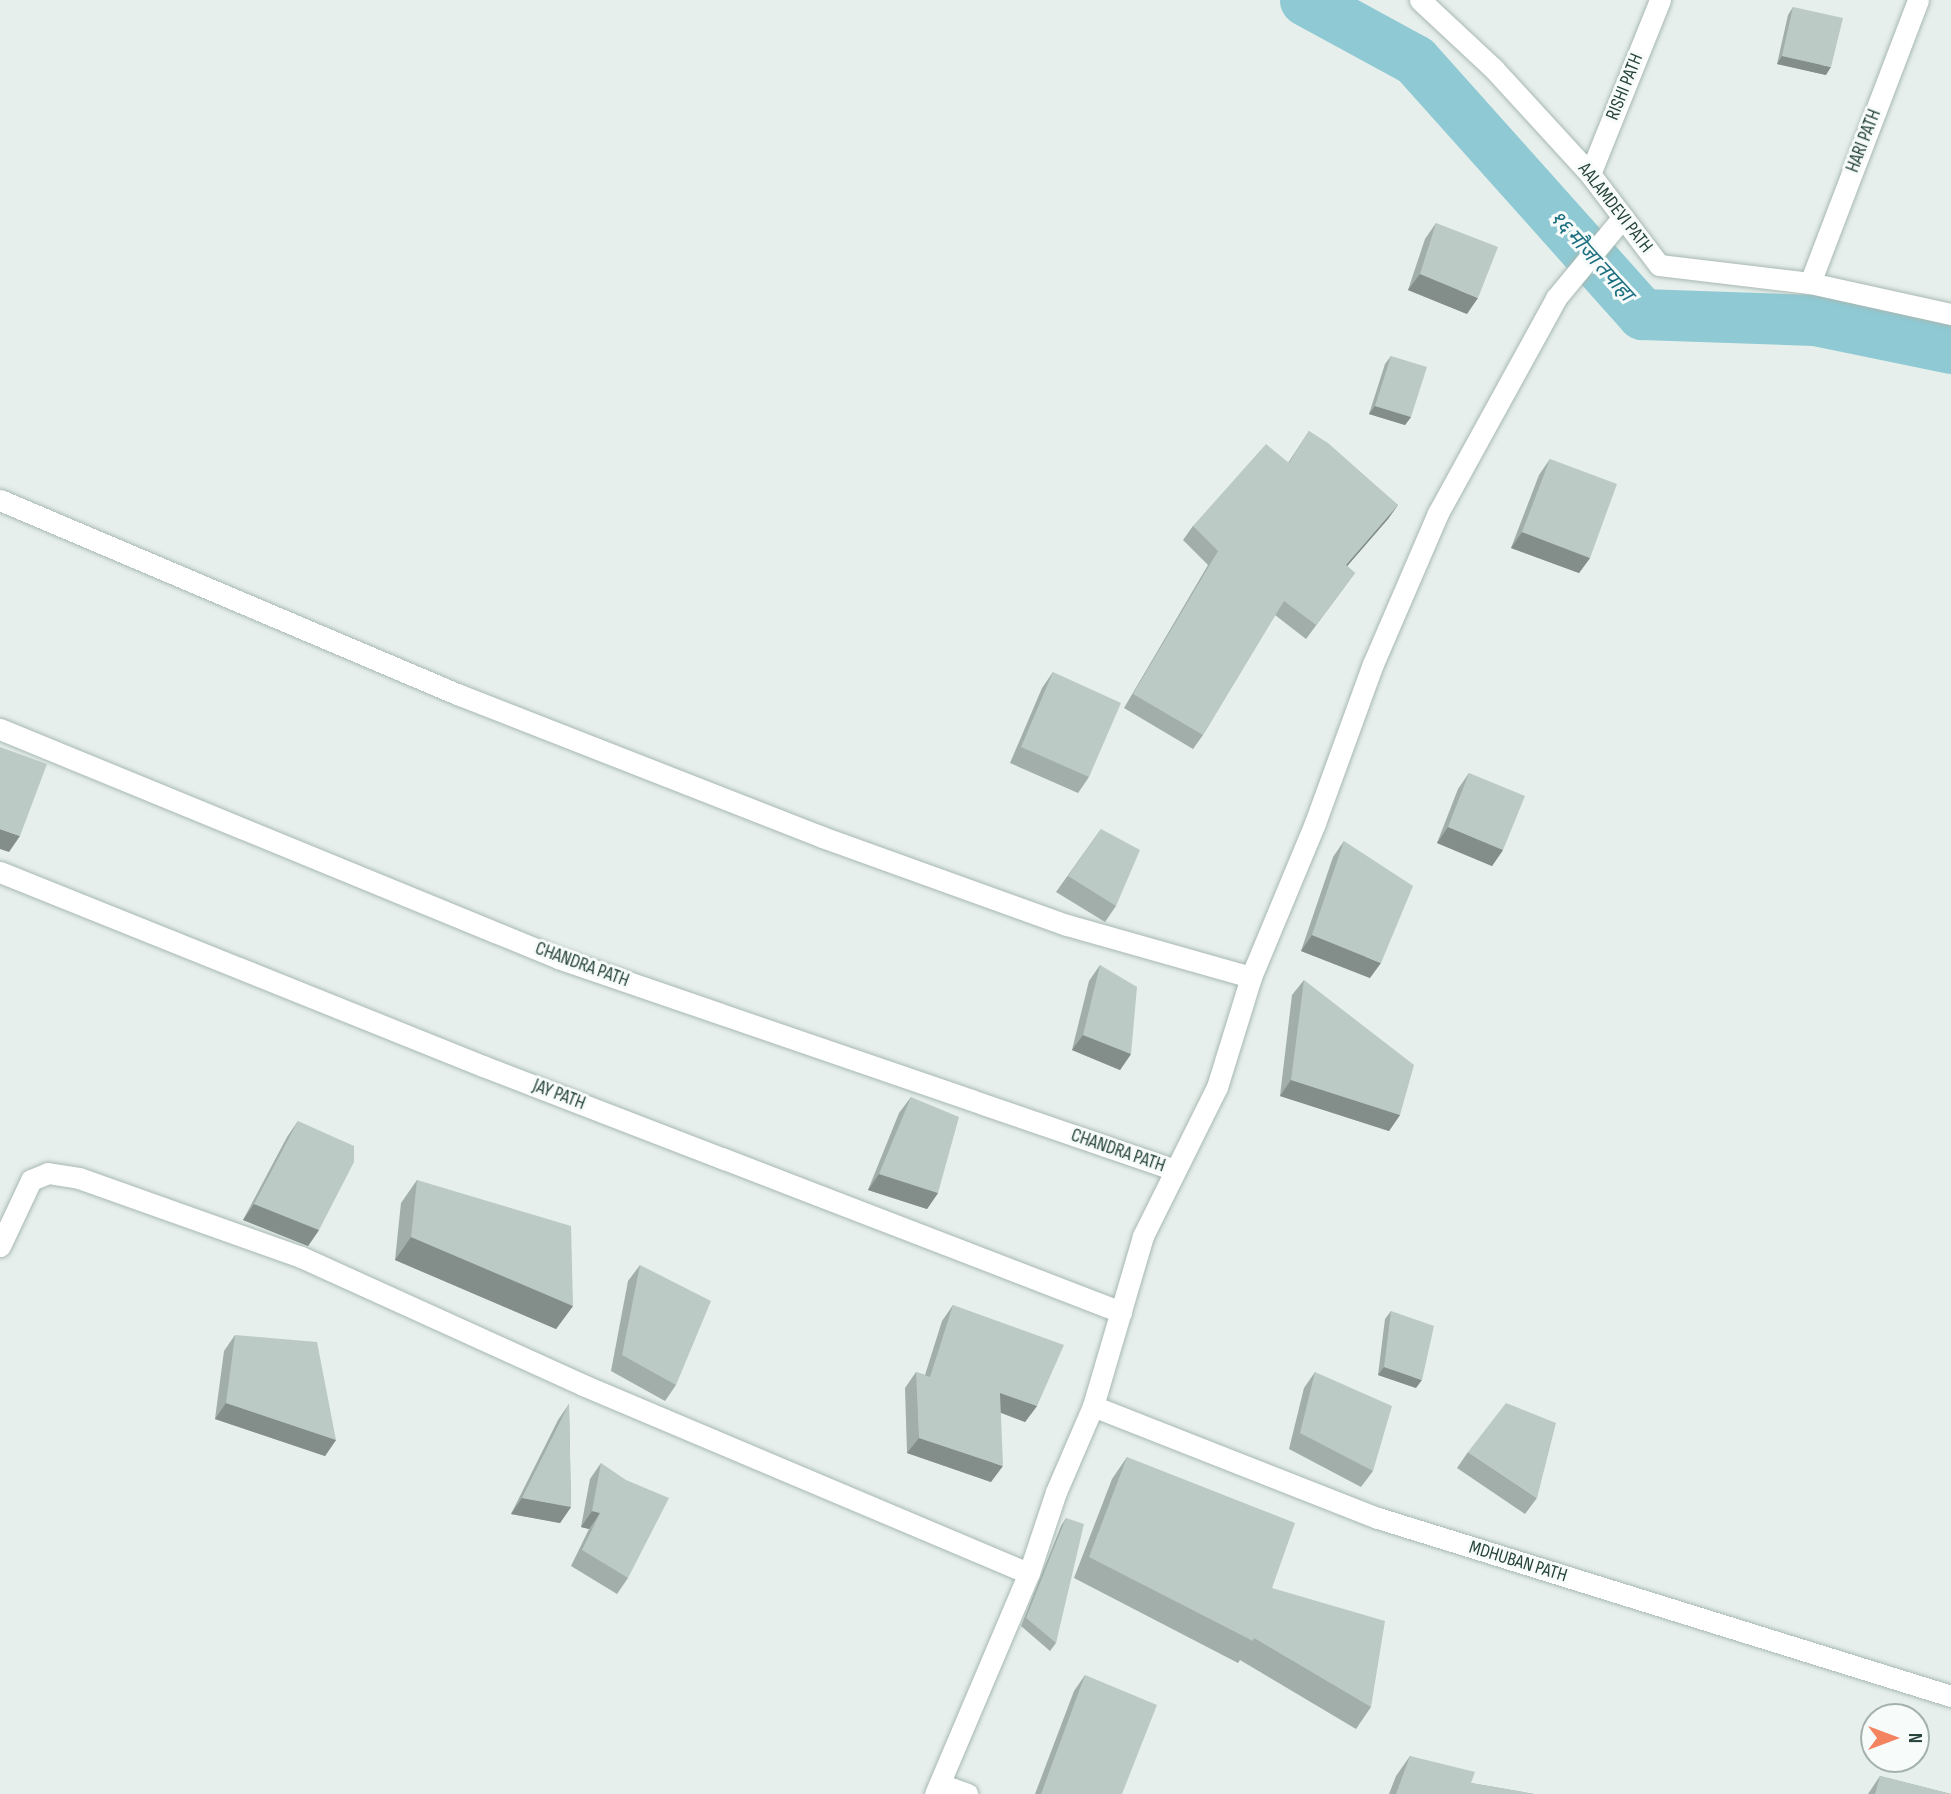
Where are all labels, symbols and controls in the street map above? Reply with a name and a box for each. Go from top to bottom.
street label: RISHI PATH [1601,50,1649,124]
street label: HARI PATH [1842,106,1886,176]
street label: AALAMDEVI PATH [1573,158,1657,258]
water label: १६ मौजा तपाहा [1544,205,1638,307]
street label: CHANDRA PATH [532,938,632,992]
street label: JAY PATH [529,1075,589,1115]
street label: CHANDRA PATH [1068,1124,1168,1178]
street label: MDHUBAN PATH [1466,1536,1570,1588]
north arrow [1860,1703,1930,1773]
text: N [1903,1733,1926,1743]

